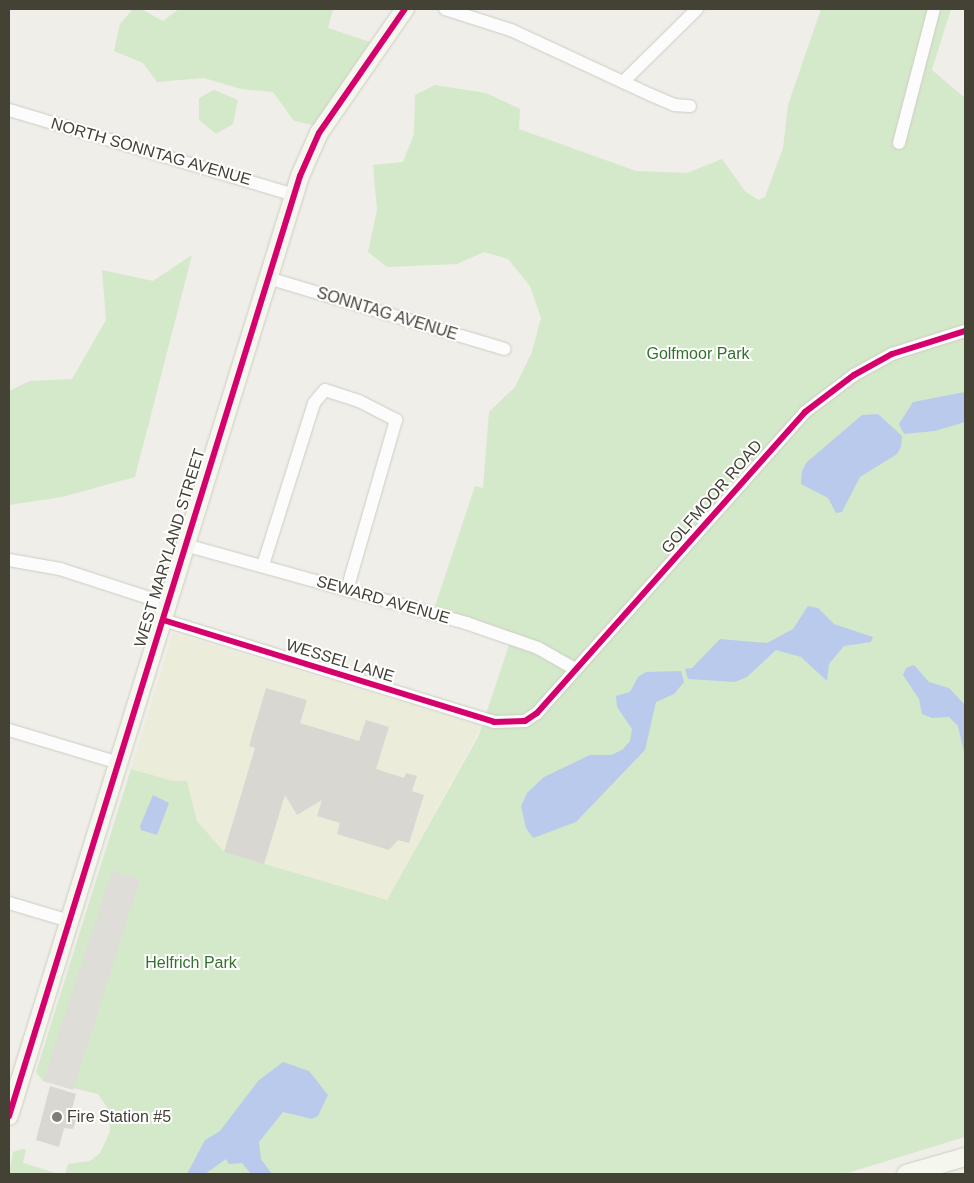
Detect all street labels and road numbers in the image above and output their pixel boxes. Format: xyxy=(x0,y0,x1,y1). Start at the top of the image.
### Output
street label: NORTH SONNTAG AVENUE xyxy=(48,114,254,190)
street label: SONNTAG AVENUE xyxy=(314,283,460,345)
street label: GOLFMOOR ROAD xyxy=(658,436,766,558)
street label: WEST MARYLAND STREET xyxy=(131,446,209,650)
street label: SEWARD AVENUE xyxy=(314,572,452,628)
street label: WESSEL LANE xyxy=(283,635,397,687)

